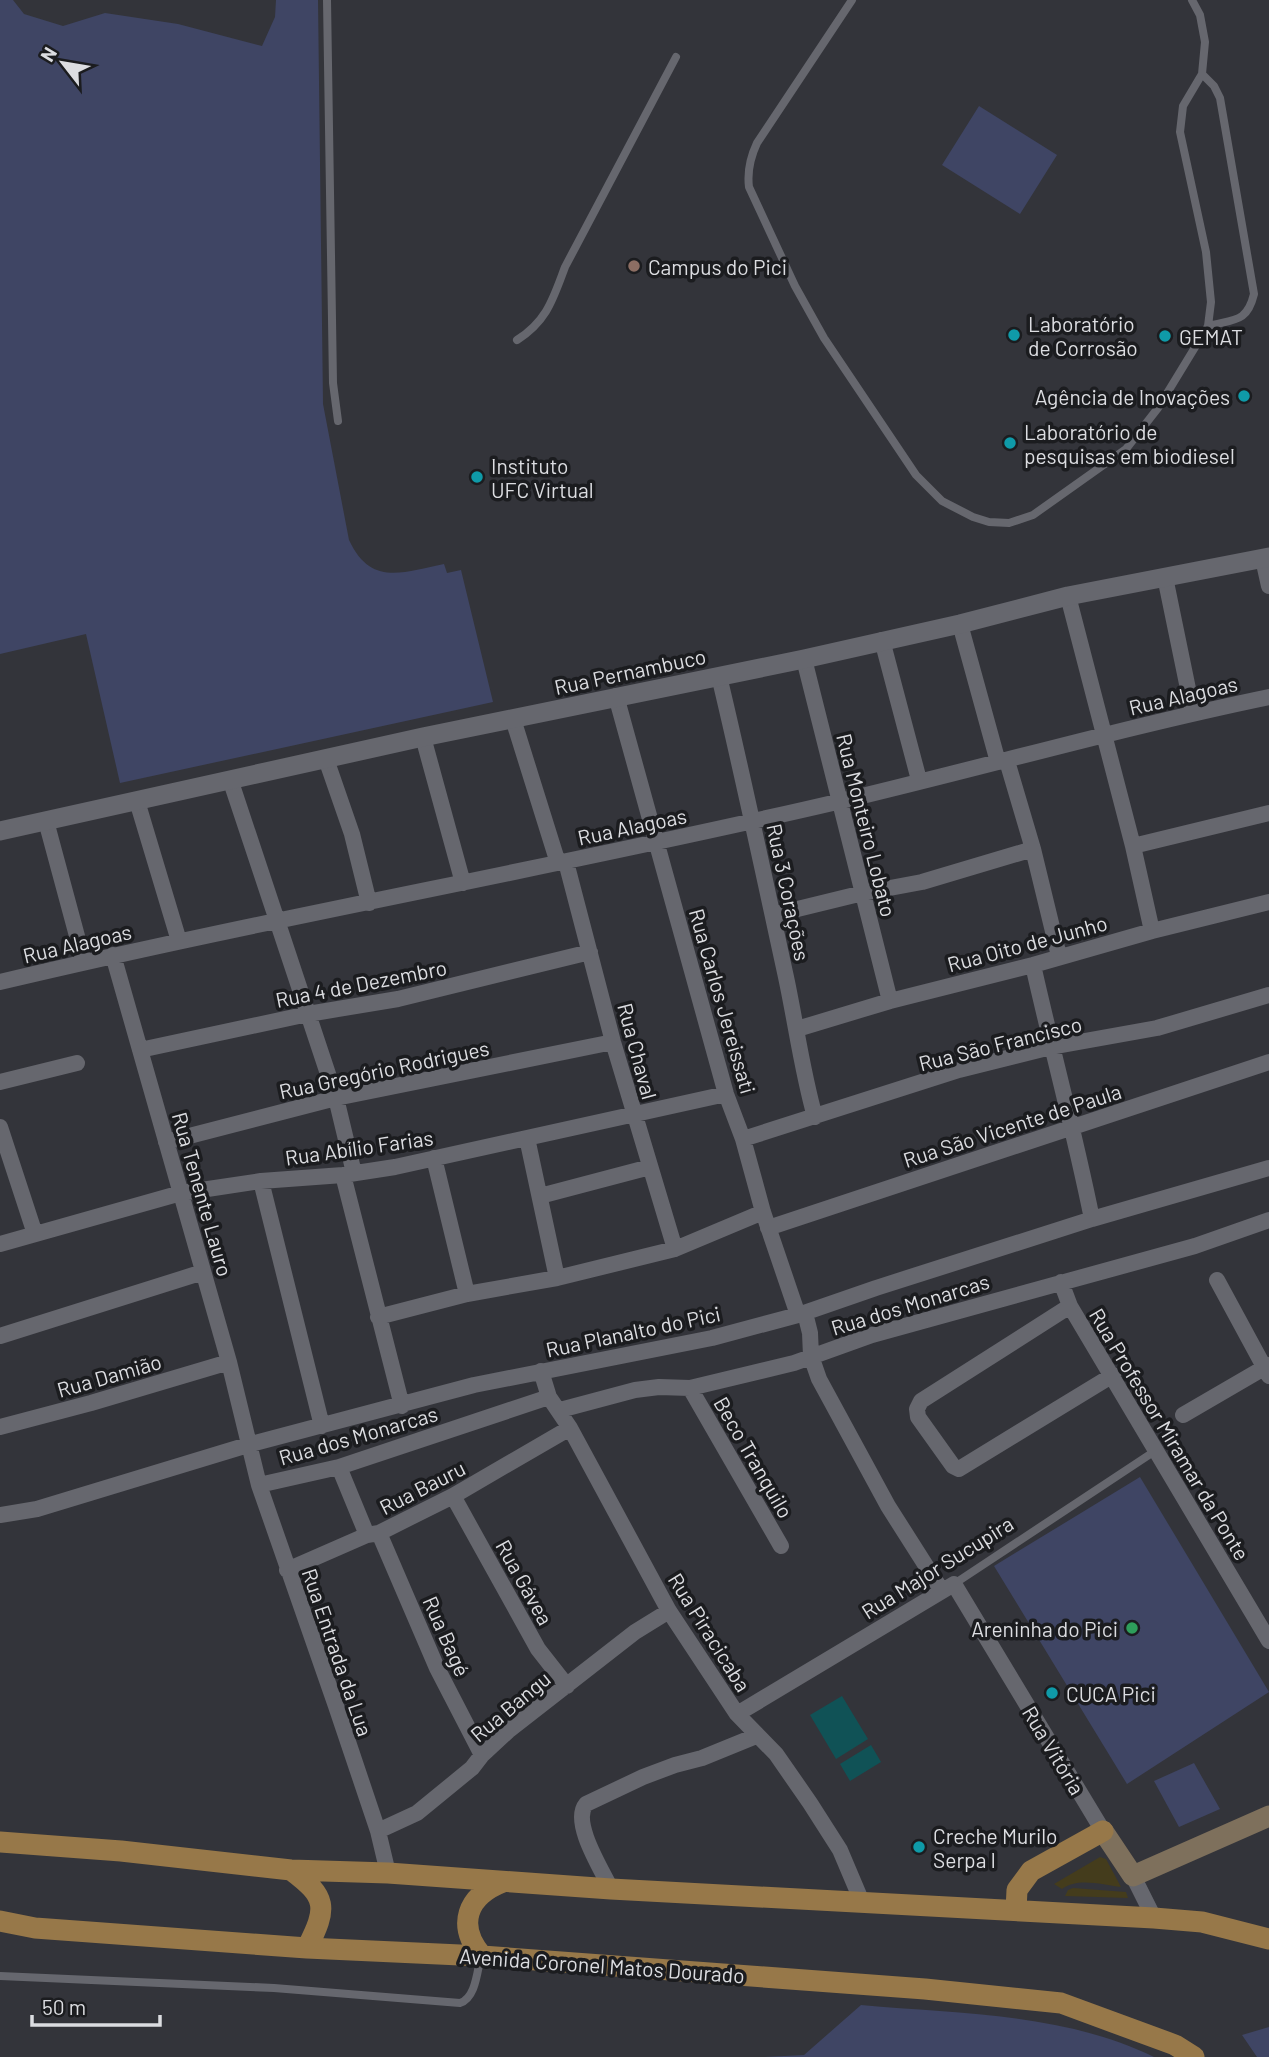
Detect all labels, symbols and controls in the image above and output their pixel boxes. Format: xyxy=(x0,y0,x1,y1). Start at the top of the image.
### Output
north arrow xyxy=(28,28,98,98)
text: N xyxy=(35,43,61,65)
place label: Campus do Pici xyxy=(648,254,787,279)
marker: Campus do Pici xyxy=(626,258,642,274)
place label: Laboratório de Corrosão xyxy=(1028,311,1138,360)
place label: GEMAT xyxy=(1179,324,1243,349)
marker: Laboratório de Corrosão xyxy=(1006,327,1022,343)
marker: GEMAT xyxy=(1157,328,1173,344)
place label: Agência de Inovações xyxy=(1035,384,1230,409)
marker: Agência de Inovações xyxy=(1236,388,1252,404)
place label: Laboratório de pesquisas em biodiesel xyxy=(1024,419,1235,468)
marker: Laboratório de pesquisas em biodiesel xyxy=(1002,435,1018,451)
place label: Instituto UFC Virtual xyxy=(491,453,594,502)
marker: Instituto UFC Virtual xyxy=(469,469,485,485)
street label: Rua Pernambuco xyxy=(552,643,708,699)
street label: Rua Alagoas xyxy=(1126,670,1240,720)
street label: Rua Monteiro Lobato xyxy=(832,731,902,919)
street label: Rua Alagoas xyxy=(575,802,689,850)
street label: Rua 3 Corações xyxy=(762,821,816,963)
street label: Rua Carlos Jereissati xyxy=(685,905,761,1097)
street label: Rua Oito de Junho xyxy=(944,910,1110,976)
street label: Rua Alagoas xyxy=(20,918,134,968)
street label: Rua 4 de Dezembro xyxy=(273,954,449,1012)
street label: Rua Chaval xyxy=(613,1000,663,1102)
street label: Rua São Francisco xyxy=(916,1011,1084,1075)
street label: Rua Gregório Rodrigues xyxy=(277,1035,491,1103)
street label: Rua São Vicente de Paula xyxy=(900,1078,1124,1172)
street label: Rua Tenente Lauro xyxy=(168,1109,238,1279)
street label: Rua Abílio Farias xyxy=(283,1124,435,1170)
street label: Rua dos Monarcas xyxy=(828,1268,992,1340)
street label: Rua Planalto do Pici xyxy=(543,1300,723,1362)
street label: Rua Professor Miramar da Ponte xyxy=(1085,1304,1255,1564)
street label: Rua Damião xyxy=(54,1348,164,1402)
street label: Beco Tranquilo xyxy=(709,1392,799,1522)
street label: Rua dos Monarcas xyxy=(276,1400,440,1470)
street label: Rua Bauru xyxy=(375,1455,469,1519)
street label: Rua Major Sucupira xyxy=(857,1510,1017,1624)
street label: Rua Gávea xyxy=(491,1535,559,1629)
street label: Rua Entrada da Lua xyxy=(298,1565,378,1739)
street label: Rua Piracicaba xyxy=(664,1568,756,1696)
street label: Rua Bagé xyxy=(418,1592,476,1680)
place label: Areninha do Pici xyxy=(971,1616,1118,1641)
marker: Areninha do Pici xyxy=(1124,1620,1140,1636)
street label: Rua Bangu xyxy=(465,1665,555,1747)
place label: CUCA Pici xyxy=(1066,1681,1156,1706)
marker: CUCA Pici xyxy=(1044,1685,1060,1701)
street label: Rua Vitória xyxy=(1018,1701,1090,1799)
place label: Creche Murilo Serpa I xyxy=(933,1823,1058,1872)
marker: Creche Murilo Serpa I xyxy=(911,1839,927,1855)
street label: Avenida Coronel Matos Dourado xyxy=(458,1943,746,1987)
scale bar xyxy=(32,1983,159,2027)
text: 50 m xyxy=(42,1994,86,2019)

